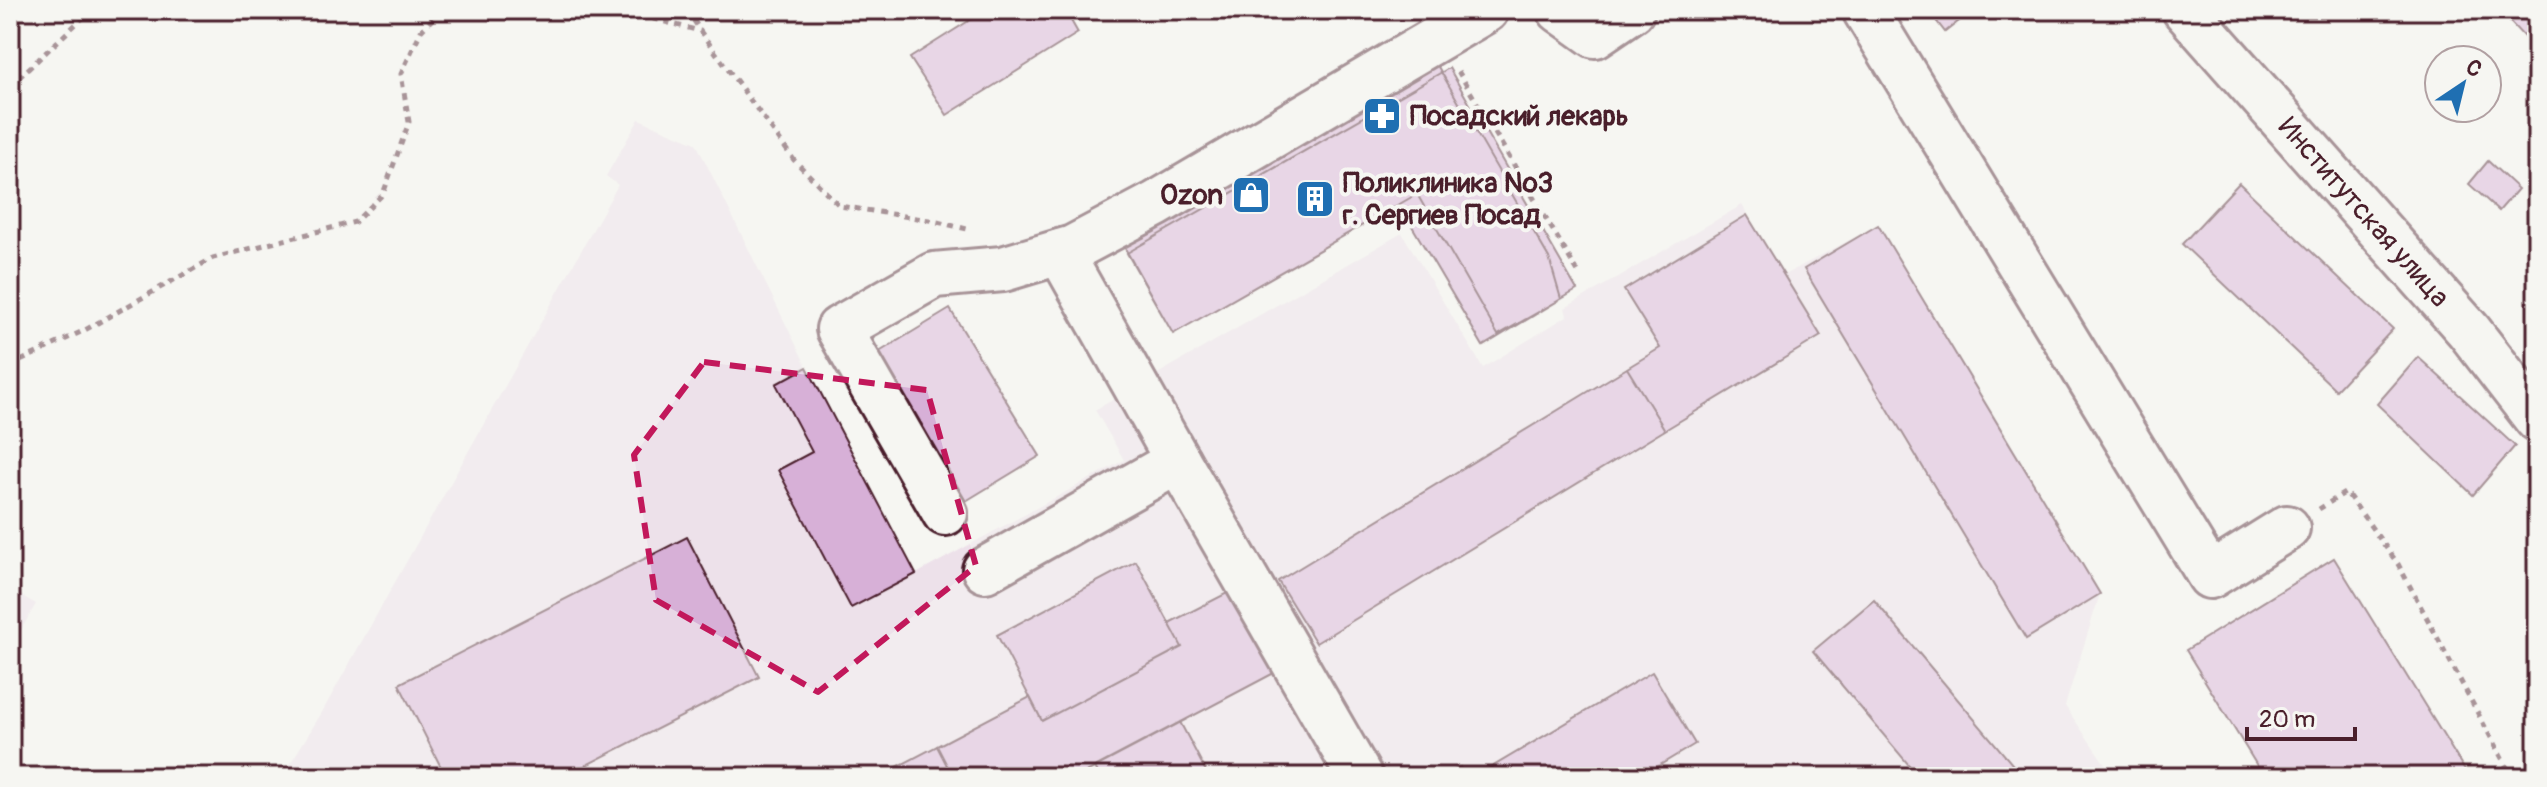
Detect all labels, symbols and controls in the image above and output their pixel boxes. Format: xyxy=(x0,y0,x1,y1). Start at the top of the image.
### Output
north arrow xyxy=(2423,44,2503,124)
text: С xyxy=(2460,53,2488,84)
pharmacy icon: Посадский лекарь xyxy=(1361,95,1403,137)
place label: Посадский лекарь xyxy=(1410,99,1629,134)
street label: Институтская улица xyxy=(2271,110,2457,314)
place label: Поликлиника №3 г. Сергиев Посад xyxy=(1342,166,1553,233)
shop icon: Ozon xyxy=(1230,174,1272,216)
place label: Ozon xyxy=(1160,178,1223,213)
building icon: Поликлиника №3 г. Сергиев Посад xyxy=(1294,178,1336,220)
scale bar xyxy=(2247,691,2355,741)
text: 20 m xyxy=(2259,705,2315,734)

